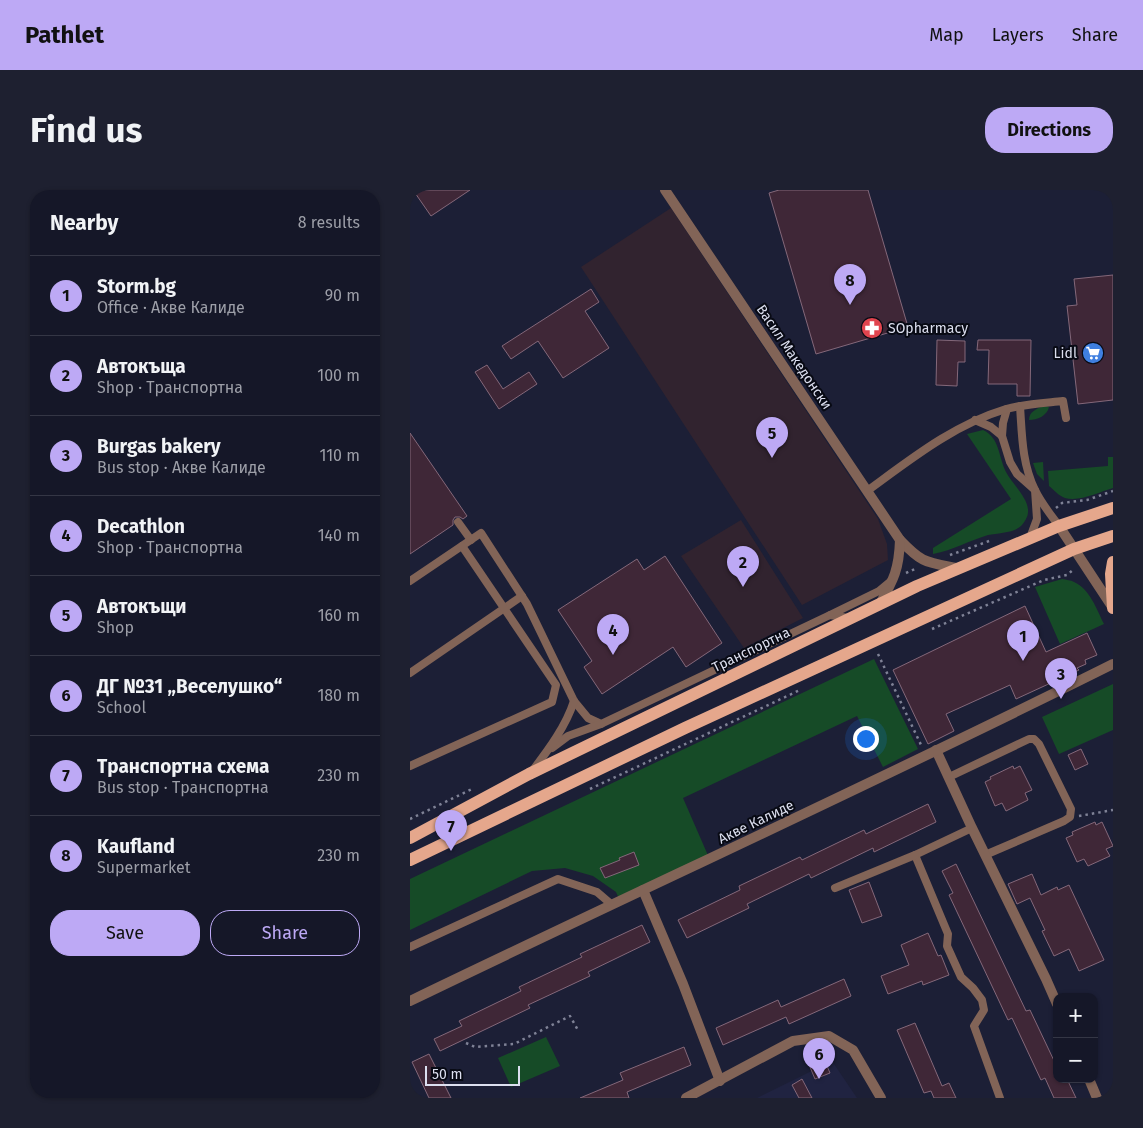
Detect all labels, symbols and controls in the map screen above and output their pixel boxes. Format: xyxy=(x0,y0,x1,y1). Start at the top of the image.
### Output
text: Pathlet xyxy=(25,21,104,49)
text: Map xyxy=(929,24,964,46)
text: Layers xyxy=(992,24,1044,46)
text: Share xyxy=(1072,24,1118,46)
button: Directions xyxy=(985,107,1113,153)
text: Find us xyxy=(30,109,142,151)
text: Nearby xyxy=(50,210,118,236)
text: 8 results xyxy=(298,213,360,232)
pin: 8 xyxy=(834,264,866,305)
text: Storm.bg xyxy=(97,275,176,298)
text: 1 xyxy=(62,286,70,305)
text: 90 m xyxy=(325,286,360,305)
text: Office · Акве Калиде xyxy=(97,298,245,317)
street label: Васил Македонски xyxy=(753,301,835,413)
pharmacy icon: SOpharmacy xyxy=(860,316,884,340)
place label: SOpharmacy xyxy=(888,320,968,337)
supermarket icon: Lidl xyxy=(1081,341,1105,365)
place label: Lidl xyxy=(1054,345,1077,362)
text: Автокъща xyxy=(97,355,186,378)
text: 2 xyxy=(62,366,70,385)
text: 100 m xyxy=(317,366,360,385)
text: Shop · Транспортна xyxy=(97,378,243,397)
pin: 5 xyxy=(756,417,788,458)
text: Burgas bakery xyxy=(97,435,221,458)
text: 3 xyxy=(62,446,70,465)
text: 110 m xyxy=(319,446,360,465)
text: Bus stop · Акве Калиде xyxy=(97,458,266,477)
text: Decathlon xyxy=(97,515,185,538)
text: 4 xyxy=(61,526,71,545)
text: 140 m xyxy=(318,526,360,545)
text: Shop · Транспортна xyxy=(97,538,243,557)
pin: 2 xyxy=(727,546,759,587)
text: Автокъщи xyxy=(97,595,187,618)
text: 5 xyxy=(62,606,70,625)
text: 160 m xyxy=(318,606,360,625)
pin: 4 xyxy=(597,614,629,655)
text: Shop xyxy=(97,618,134,637)
pin: 1 xyxy=(1007,620,1039,661)
street label: Транспортна xyxy=(709,624,793,676)
pin: 3 xyxy=(1045,658,1077,699)
text: ДГ №31 „Веселушко“ xyxy=(97,675,282,698)
text: 6 xyxy=(61,686,71,705)
text: 180 m xyxy=(317,686,360,705)
text: School xyxy=(97,698,146,717)
your location xyxy=(853,726,879,752)
text: Транспортна схема xyxy=(97,755,269,778)
text: 7 xyxy=(62,766,70,785)
text: 230 m xyxy=(317,766,360,785)
text: Bus stop · Транспортна xyxy=(97,778,269,797)
street label: Акве Калиде xyxy=(715,796,797,848)
pin: 7 xyxy=(435,810,467,851)
text: Kaufland xyxy=(97,835,175,858)
text: 8 xyxy=(61,846,71,865)
text: 230 m xyxy=(317,846,360,865)
text: Supermarket xyxy=(97,858,191,877)
button: Save xyxy=(50,910,200,956)
button: Share xyxy=(210,910,360,956)
map controls xyxy=(1053,993,1098,1083)
button: + xyxy=(1053,993,1098,1038)
pin: 6 xyxy=(803,1038,835,1079)
button: − xyxy=(1053,1038,1098,1083)
scale bar xyxy=(425,1063,520,1086)
text: 50 m xyxy=(432,1066,463,1083)

